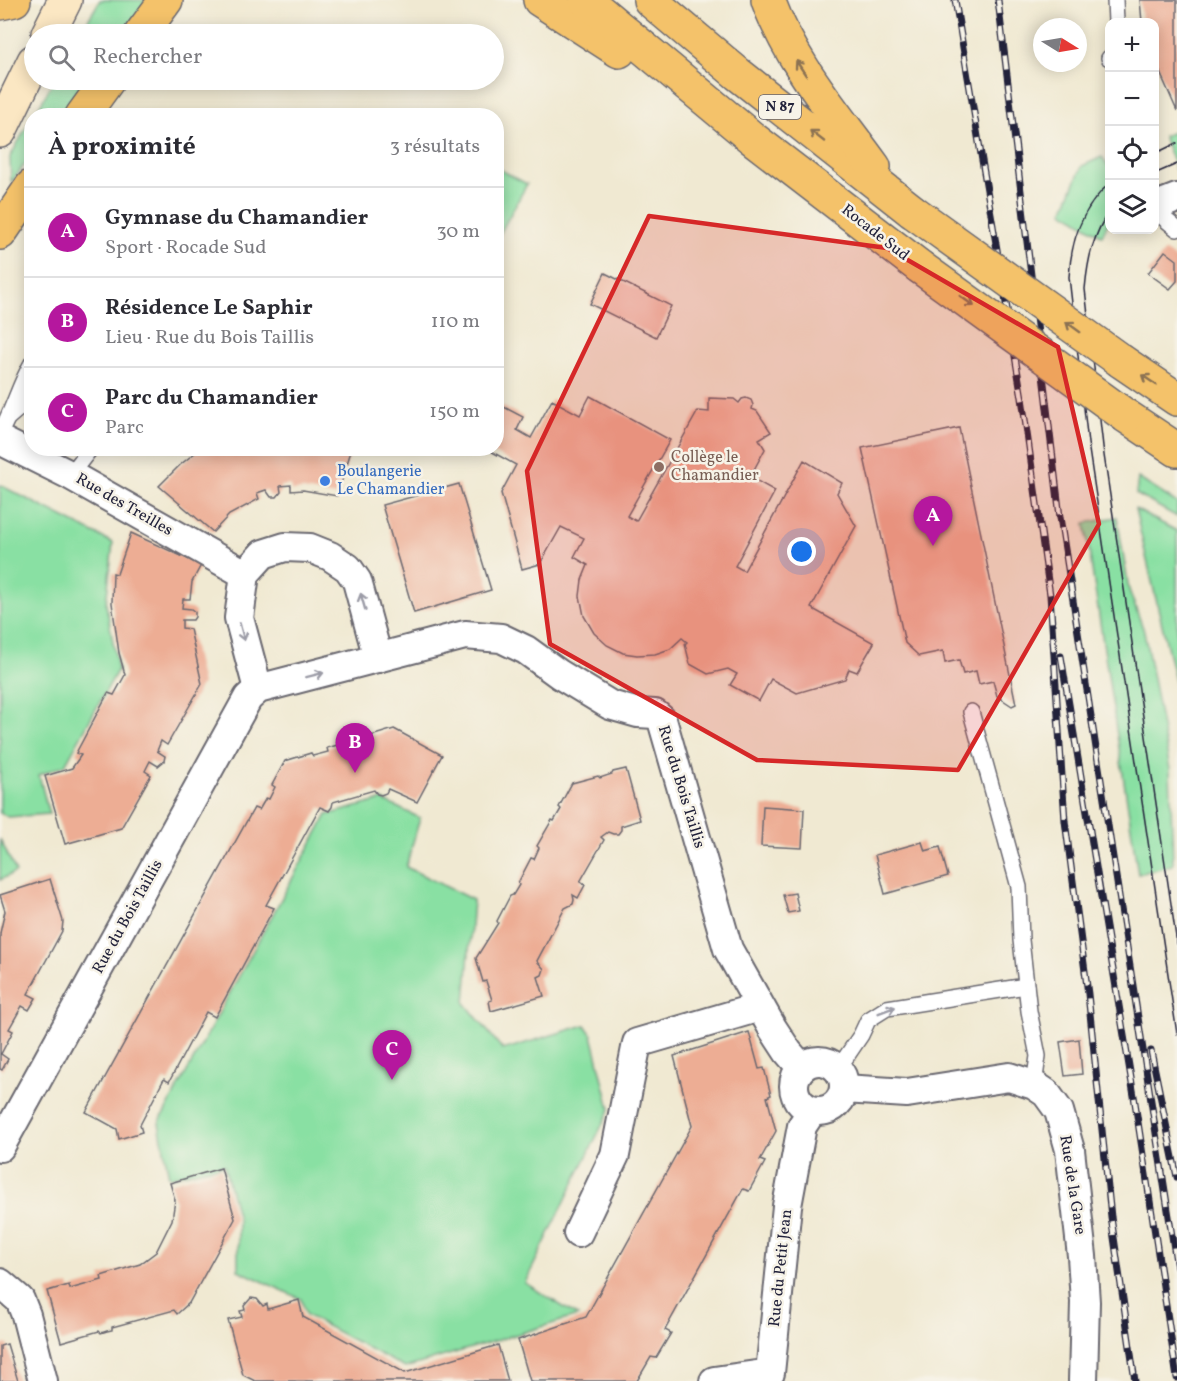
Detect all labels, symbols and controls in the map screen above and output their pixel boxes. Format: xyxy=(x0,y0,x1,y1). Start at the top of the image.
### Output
north arrow xyxy=(1033,18,1087,72)
map controls xyxy=(1105,18,1159,234)
button: + xyxy=(1105,18,1159,72)
search box xyxy=(24,24,504,90)
icon: search xyxy=(45,41,78,74)
text: Rechercher xyxy=(93,42,202,73)
one-way arrow xyxy=(795,60,807,77)
button: − xyxy=(1105,72,1159,126)
road number: N 87 xyxy=(759,95,801,119)
button: locate xyxy=(1105,126,1159,180)
text: À proximité xyxy=(48,129,196,165)
one-way arrow xyxy=(809,129,825,142)
text: 3 résultats xyxy=(390,133,480,161)
button: layers xyxy=(1105,180,1159,234)
street label: Rocade Sud xyxy=(836,199,914,267)
text: Gymnase du Chamandier xyxy=(105,203,368,234)
text: A xyxy=(60,218,75,246)
text: 30 m xyxy=(436,218,480,246)
text: Sport · Rocade Sud xyxy=(105,234,267,262)
text: Résidence Le Saphir xyxy=(105,293,313,324)
one-way arrow xyxy=(959,295,975,307)
text: B xyxy=(61,308,74,336)
text: 110 m xyxy=(431,308,480,336)
one-way arrow xyxy=(1066,321,1082,333)
text: Lieu · Rue du Bois Taillis xyxy=(105,324,314,352)
one-way arrow xyxy=(1141,374,1158,386)
text: Parc du Chamandier xyxy=(105,383,318,414)
text: C xyxy=(61,398,74,426)
text: 150 m xyxy=(429,398,480,426)
text: Parc xyxy=(105,414,144,442)
place label: Collège le Chamandier xyxy=(671,447,759,487)
marker: Collège le Chamandier xyxy=(652,460,666,474)
place label: Boulangerie Le Chamandier xyxy=(337,461,445,501)
street label: Rue des Treilles xyxy=(71,468,177,542)
marker: Boulangerie Le Chamandier xyxy=(318,474,332,488)
pin: A xyxy=(914,496,952,546)
your location xyxy=(787,537,816,566)
one-way arrow xyxy=(357,593,368,612)
one-way arrow xyxy=(237,622,249,641)
one-way arrow xyxy=(305,668,324,680)
street label: Rue du Bois Taillis xyxy=(652,723,710,851)
pin: B xyxy=(336,724,374,773)
street label: Rue du Bois Taillis xyxy=(88,856,169,978)
one-way arrow xyxy=(878,1004,896,1015)
pin: C xyxy=(372,1030,412,1080)
street label: Rue de la Gare xyxy=(1053,1134,1091,1236)
street label: Rue du Petit Jean xyxy=(764,1208,798,1328)

